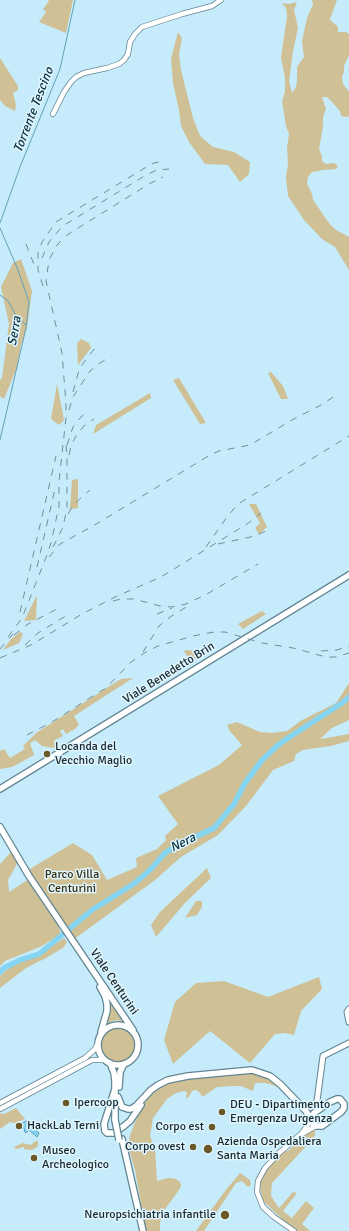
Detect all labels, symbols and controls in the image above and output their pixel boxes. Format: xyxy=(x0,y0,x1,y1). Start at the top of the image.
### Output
water label: Torrente Tescino xyxy=(11,65,57,155)
water label: Serra xyxy=(5,315,25,347)
street label: Viale Benedetto Brin xyxy=(121,639,217,707)
place label: Locanda del Vecchio Maglio xyxy=(55,740,132,768)
marker: Locanda del Vecchio Maglio xyxy=(42,749,52,759)
water label: Nera xyxy=(168,830,198,856)
park label: Parco Villa Centurini xyxy=(45,868,99,896)
street label: Viale Centurini xyxy=(87,946,141,1018)
place label: Ipercoop xyxy=(74,1096,119,1110)
marker: Ipercoop xyxy=(61,1098,71,1108)
place label: DEU - Dipartimento Emergenza Urgenza xyxy=(230,1098,332,1126)
marker: DEU - Dipartimento Emergenza Urgenza xyxy=(217,1107,227,1117)
place label: HackLab Terni xyxy=(27,1119,99,1133)
place label: Corpo est xyxy=(155,1120,204,1134)
marker: HackLab Terni xyxy=(14,1121,24,1131)
marker: Corpo est xyxy=(207,1122,217,1132)
place label: Azienda Ospedaliera Santa Maria xyxy=(217,1135,322,1163)
place label: Corpo ovest xyxy=(125,1140,185,1154)
marker: Corpo ovest xyxy=(188,1142,198,1152)
marker: Azienda Ospedaliera Santa Maria xyxy=(202,1143,214,1155)
place label: Museo Archeologico xyxy=(42,1144,109,1172)
marker: Museo Archeologico xyxy=(29,1153,39,1163)
place label: Neuropsichiatria infantile xyxy=(84,1208,216,1222)
marker: Neuropsichiatria infantile xyxy=(219,1209,231,1221)

